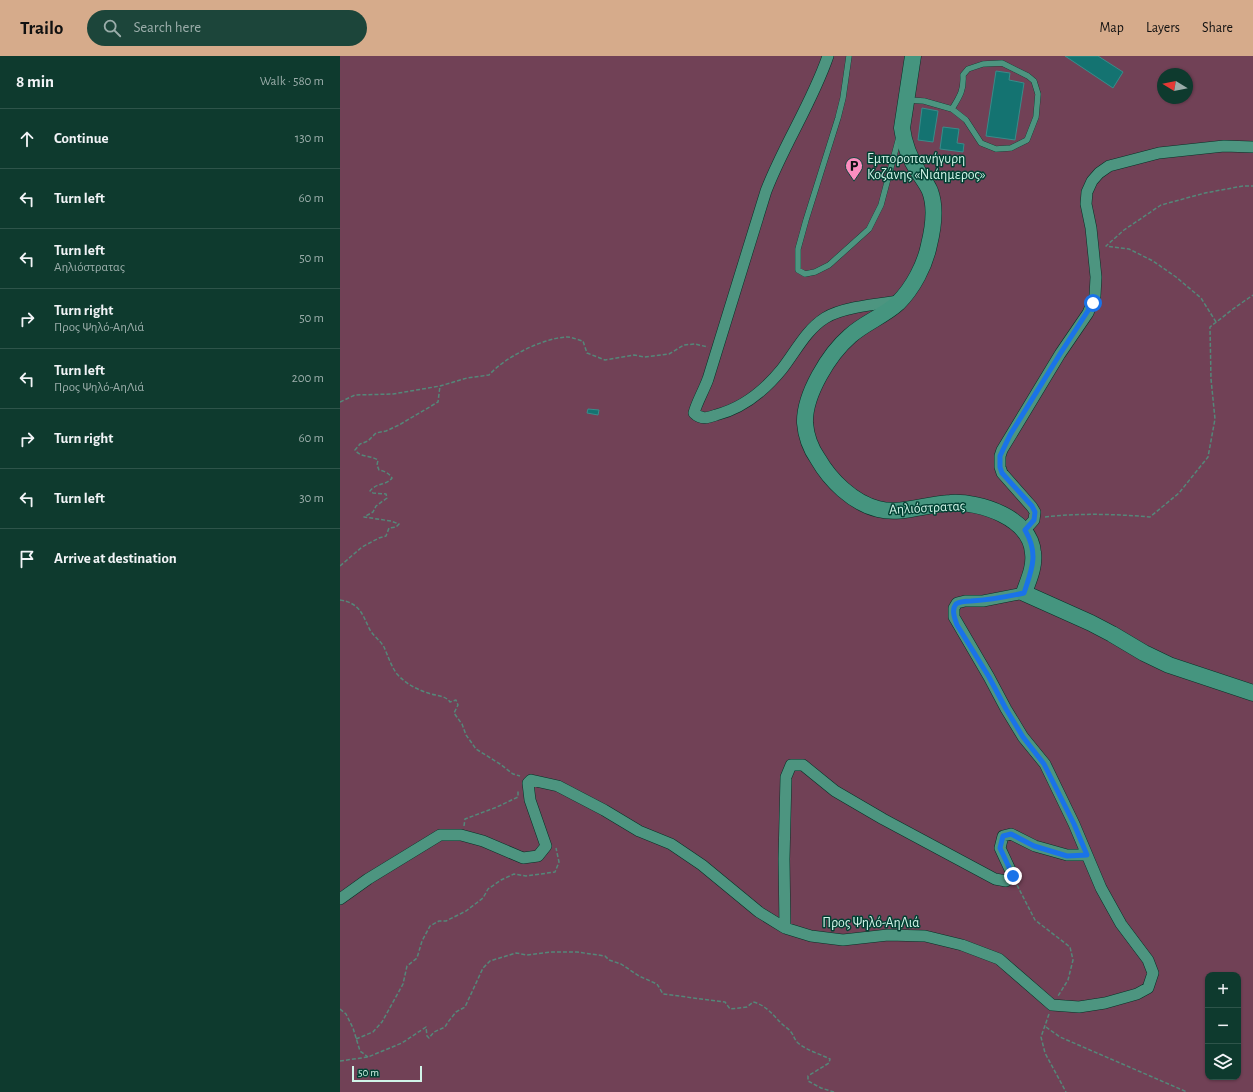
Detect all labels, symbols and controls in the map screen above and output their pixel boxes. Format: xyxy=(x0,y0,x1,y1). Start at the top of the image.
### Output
search box xyxy=(87,10,367,46)
icon: search xyxy=(101,17,123,39)
text: Trailo xyxy=(20,19,63,38)
text: Search here xyxy=(133,20,201,35)
text: Map xyxy=(1099,21,1124,35)
text: Layers xyxy=(1146,21,1180,35)
text: Share xyxy=(1202,21,1233,35)
north arrow xyxy=(1157,68,1193,104)
text: 8 min xyxy=(16,73,54,90)
text: Walk · 580 m xyxy=(260,75,324,88)
icon: ahead xyxy=(16,128,38,150)
text: Continue xyxy=(54,131,109,146)
text: 130 m xyxy=(295,132,324,145)
place label: Εμποροπανήγυρη Κοζάνης «Νιάημερος» xyxy=(867,152,986,182)
parking icon: Εμποροπανήγυρη Κοζάνης «Νιάημερος» xyxy=(844,156,864,181)
icon: left xyxy=(16,188,38,210)
text: Turn left xyxy=(54,191,105,206)
text: 60 m xyxy=(298,192,324,205)
text: Turn left xyxy=(54,243,105,258)
icon: left xyxy=(16,248,38,270)
text: 50 m xyxy=(299,252,324,265)
text: Αηλιόστρατας xyxy=(54,261,125,274)
route start xyxy=(1084,294,1102,312)
text: Turn right xyxy=(54,303,113,318)
icon: right xyxy=(16,308,38,330)
text: 50 m xyxy=(299,312,324,325)
text: Προς Ψηλό-ΑηΛιά xyxy=(54,321,144,334)
text: Turn left xyxy=(54,363,105,378)
icon: left xyxy=(16,368,38,390)
text: 200 m xyxy=(292,372,324,385)
text: Προς Ψηλό-ΑηΛιά xyxy=(54,381,144,394)
icon: right xyxy=(16,428,38,450)
text: Turn right xyxy=(54,431,113,446)
text: 60 m xyxy=(298,432,324,445)
icon: left xyxy=(16,488,38,510)
text: Turn left xyxy=(54,491,105,506)
text: 30 m xyxy=(299,492,324,505)
street label: Αηλιόστρατας xyxy=(889,499,966,517)
icon: arrive xyxy=(16,548,38,570)
text: Arrive at destination xyxy=(54,551,177,566)
route end xyxy=(1004,867,1022,885)
street label: Προς Ψηλό-ΑηΛιά xyxy=(822,916,920,930)
map controls xyxy=(1205,972,1241,1080)
button: + xyxy=(1205,972,1241,1008)
button: − xyxy=(1205,1008,1241,1044)
button: layers xyxy=(1205,1044,1241,1080)
scale bar xyxy=(352,1064,422,1083)
text: 50 m xyxy=(358,1067,379,1078)

